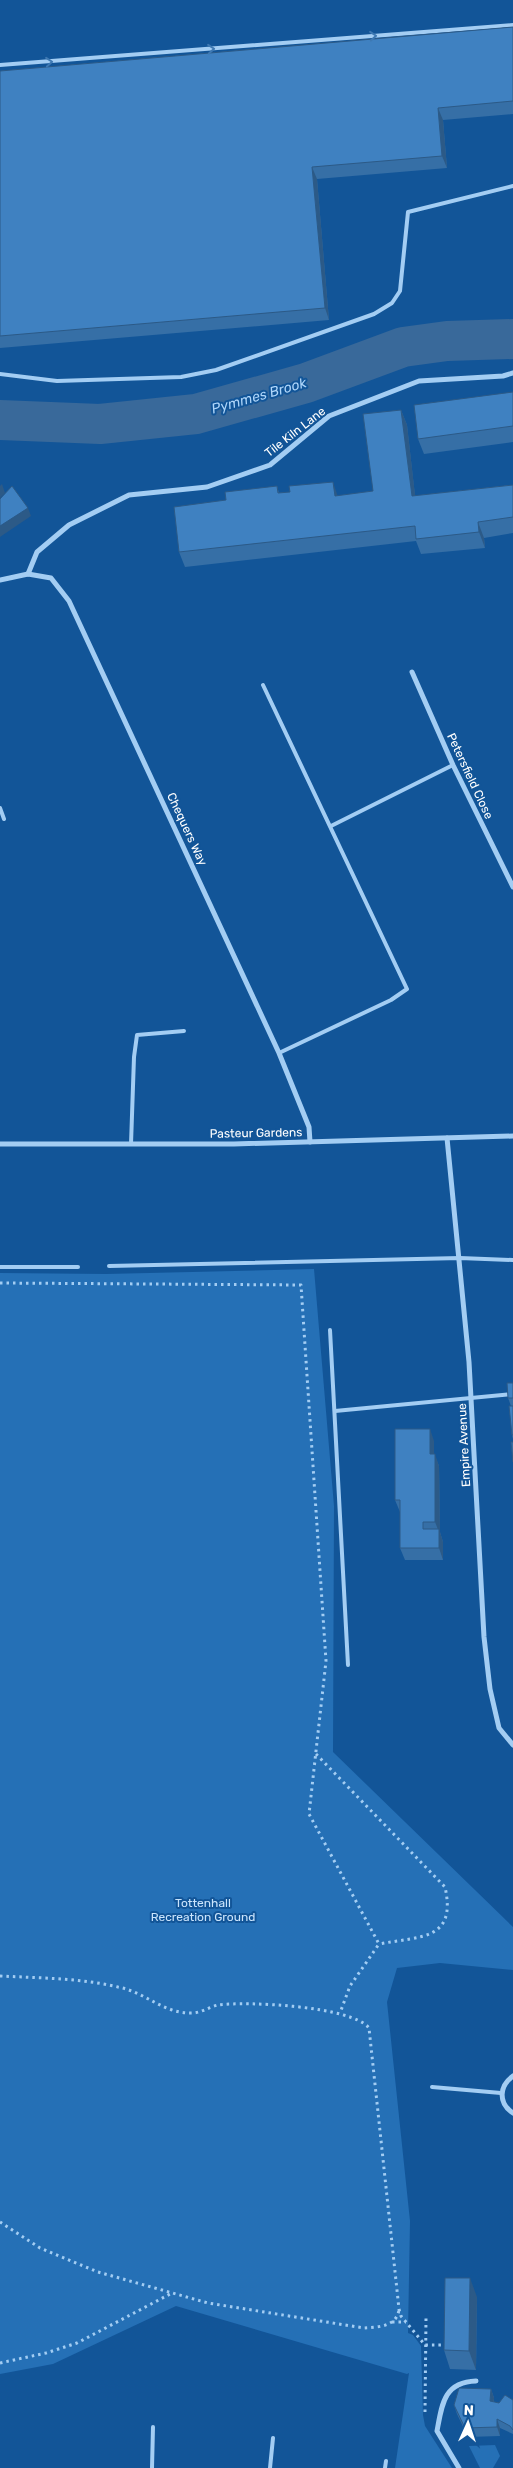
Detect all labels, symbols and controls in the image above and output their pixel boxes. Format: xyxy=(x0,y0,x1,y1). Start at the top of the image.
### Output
one-way arrow xyxy=(369,31,377,42)
one-way arrow xyxy=(207,43,215,54)
one-way arrow xyxy=(45,56,53,67)
water label: Pymmes Brook xyxy=(210,374,309,418)
street label: Tile Kiln Lane xyxy=(262,404,328,460)
street label: Petersfield Close xyxy=(444,731,496,822)
street label: Chequers Way xyxy=(164,790,210,868)
street label: Pasteur Gardens xyxy=(210,1125,302,1141)
street label: Empire Avenue xyxy=(455,1403,473,1487)
park label: Tottenhall Recreation Ground xyxy=(151,1896,255,1924)
north arrow xyxy=(443,2398,493,2448)
text: N xyxy=(463,2402,474,2419)

